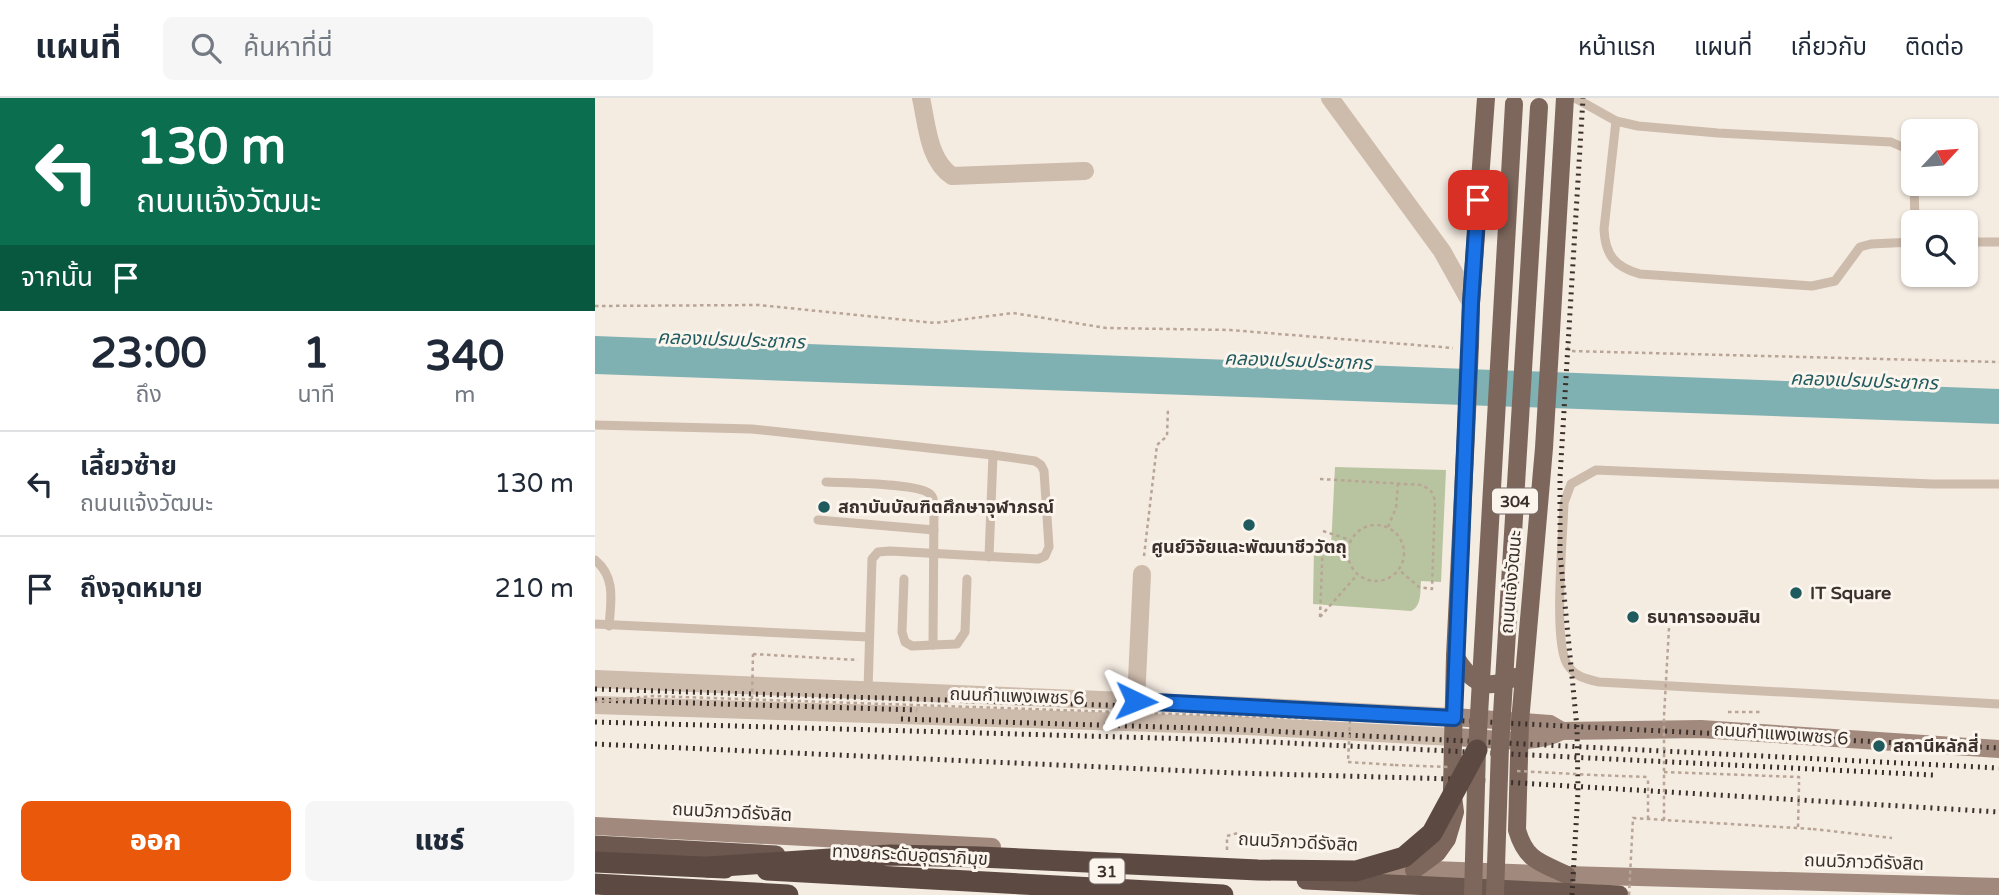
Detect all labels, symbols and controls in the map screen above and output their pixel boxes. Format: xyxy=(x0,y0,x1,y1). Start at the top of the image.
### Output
search box xyxy=(163,17,653,80)
text: แผนที่ xyxy=(35,28,121,67)
icon: search xyxy=(187,29,225,67)
text: ค้นหาที่นี่ xyxy=(243,32,333,63)
text: หน้าแรก xyxy=(1578,33,1656,62)
text: แผนที่ xyxy=(1694,33,1752,62)
text: เกี่ยวกับ xyxy=(1790,33,1867,62)
text: ติดต่อ xyxy=(1905,33,1964,62)
text: 130 m xyxy=(136,118,286,177)
north arrow xyxy=(1901,119,1977,196)
map controls xyxy=(1901,119,1978,287)
icon: left xyxy=(21,126,112,217)
pin xyxy=(1448,170,1508,230)
icon: arrive xyxy=(1459,181,1497,219)
text: ถนนแจ้งวัฒนะ xyxy=(136,183,321,221)
button: search xyxy=(1901,210,1978,287)
icon: arrive xyxy=(107,259,145,297)
text: จากนั้น xyxy=(21,262,93,293)
water label: คลองเปรมประชากร xyxy=(657,326,807,354)
text: 23:00 xyxy=(90,328,207,379)
text: 1 xyxy=(303,328,329,379)
text: 340 xyxy=(425,331,504,382)
water label: คลองเปรมประชากร xyxy=(1224,347,1374,375)
water label: คลองเปรมประชากร xyxy=(1790,367,1940,395)
text: ถึง xyxy=(136,381,162,409)
text: นาที xyxy=(297,381,335,409)
text: m xyxy=(454,381,475,409)
text: เลี้ยวซ้าย xyxy=(80,451,177,482)
icon: left xyxy=(21,465,59,503)
text: 130 m xyxy=(494,468,574,499)
road number: 304 xyxy=(1492,488,1538,514)
text: ถนนแจ้งวัฒนะ xyxy=(80,490,213,518)
place label: สถาบันบัณฑิตศึกษาจุฬาภรณ์ xyxy=(838,496,1054,518)
marker: สถาบันบัณฑิตศึกษาจุฬาภรณ์ xyxy=(816,499,832,515)
marker: ศูนย์วิจัยและพัฒนาชีววัตถุ xyxy=(1241,517,1257,533)
street label: ถนนแจ้งวัฒนะ xyxy=(1496,529,1526,635)
place label: ศูนย์วิจัยและพัฒนาชีววัตถุ xyxy=(1151,536,1347,558)
icon: arrive xyxy=(21,570,59,608)
text: ถึงจุดหมาย xyxy=(80,573,203,604)
text: 210 m xyxy=(494,573,574,604)
place label: IT Square xyxy=(1810,582,1891,604)
marker: IT Square xyxy=(1788,585,1804,601)
place label: ธนาคารออมสิน xyxy=(1647,606,1761,628)
marker: ธนาคารออมสิน xyxy=(1625,609,1641,625)
position arrow xyxy=(1099,664,1173,738)
street label: ถนนกำแพงเพชร 6 xyxy=(949,683,1085,709)
street label: ถนนกำแพงเพชร 6 xyxy=(1713,718,1849,750)
place label: สถานีหลักสี่ xyxy=(1893,733,1979,757)
marker: สถานีหลักสี่ xyxy=(1871,738,1887,754)
street label: ถนนวิภาวดีรังสิต xyxy=(671,798,793,826)
button: ออก xyxy=(21,801,291,881)
button: แชร์ xyxy=(305,801,574,881)
street label: ถนนวิภาวดีรังสิต xyxy=(1237,828,1359,856)
street label: ทางยกระดับอุตราภิมุข xyxy=(832,840,988,870)
street label: ถนนวิภาวดีรังสิต xyxy=(1804,849,1924,875)
road number: 31 xyxy=(1089,858,1125,884)

